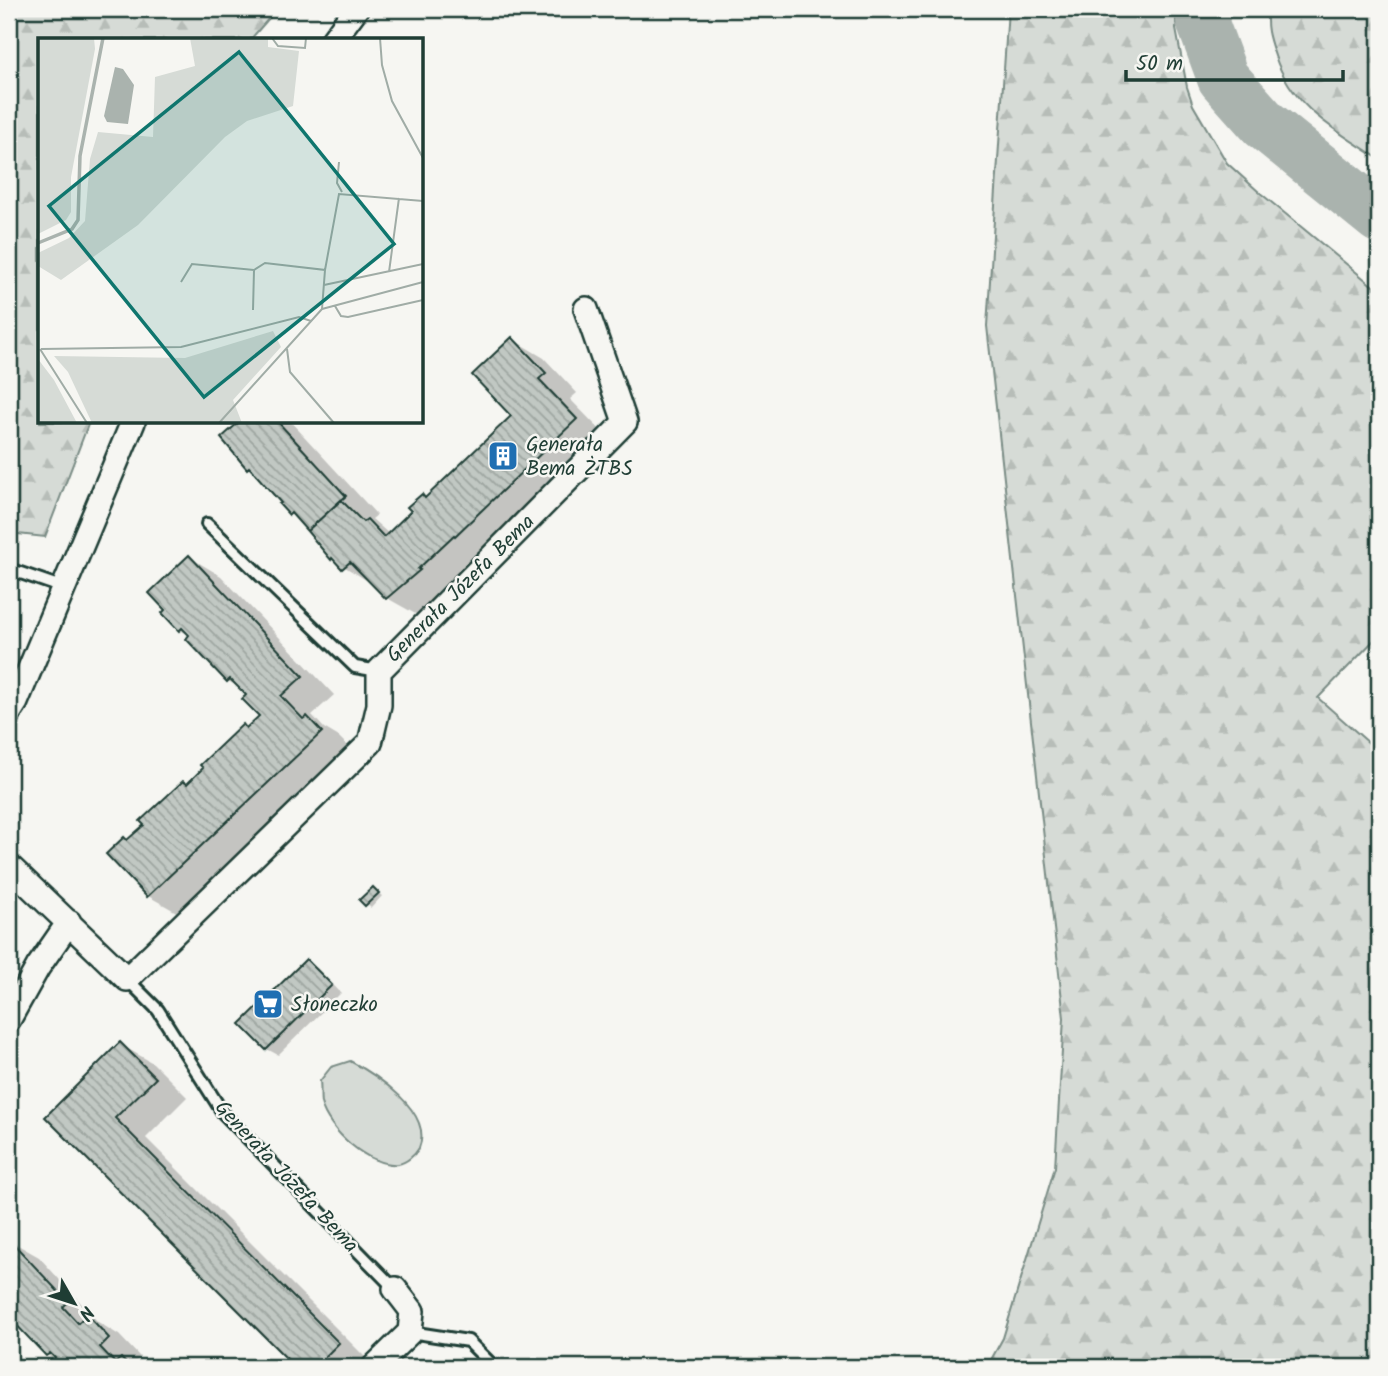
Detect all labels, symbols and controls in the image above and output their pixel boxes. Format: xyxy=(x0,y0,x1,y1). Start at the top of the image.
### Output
inset map xyxy=(38,38,424,424)
scale bar xyxy=(1126,38,1342,82)
text: 50 m xyxy=(1136,48,1183,81)
place label: Generała Bema ŻTBS xyxy=(526,429,633,486)
building icon: Generała Bema ŻTBS xyxy=(486,439,520,473)
street label: Generała Józefa Bema xyxy=(379,507,543,671)
supermarket icon: Słoneczko xyxy=(251,987,285,1021)
place label: Słoneczko xyxy=(291,989,378,1022)
street label: Generała Józefa Bema xyxy=(206,1093,366,1261)
north arrow xyxy=(38,1268,108,1338)
text: N xyxy=(70,1298,101,1327)

